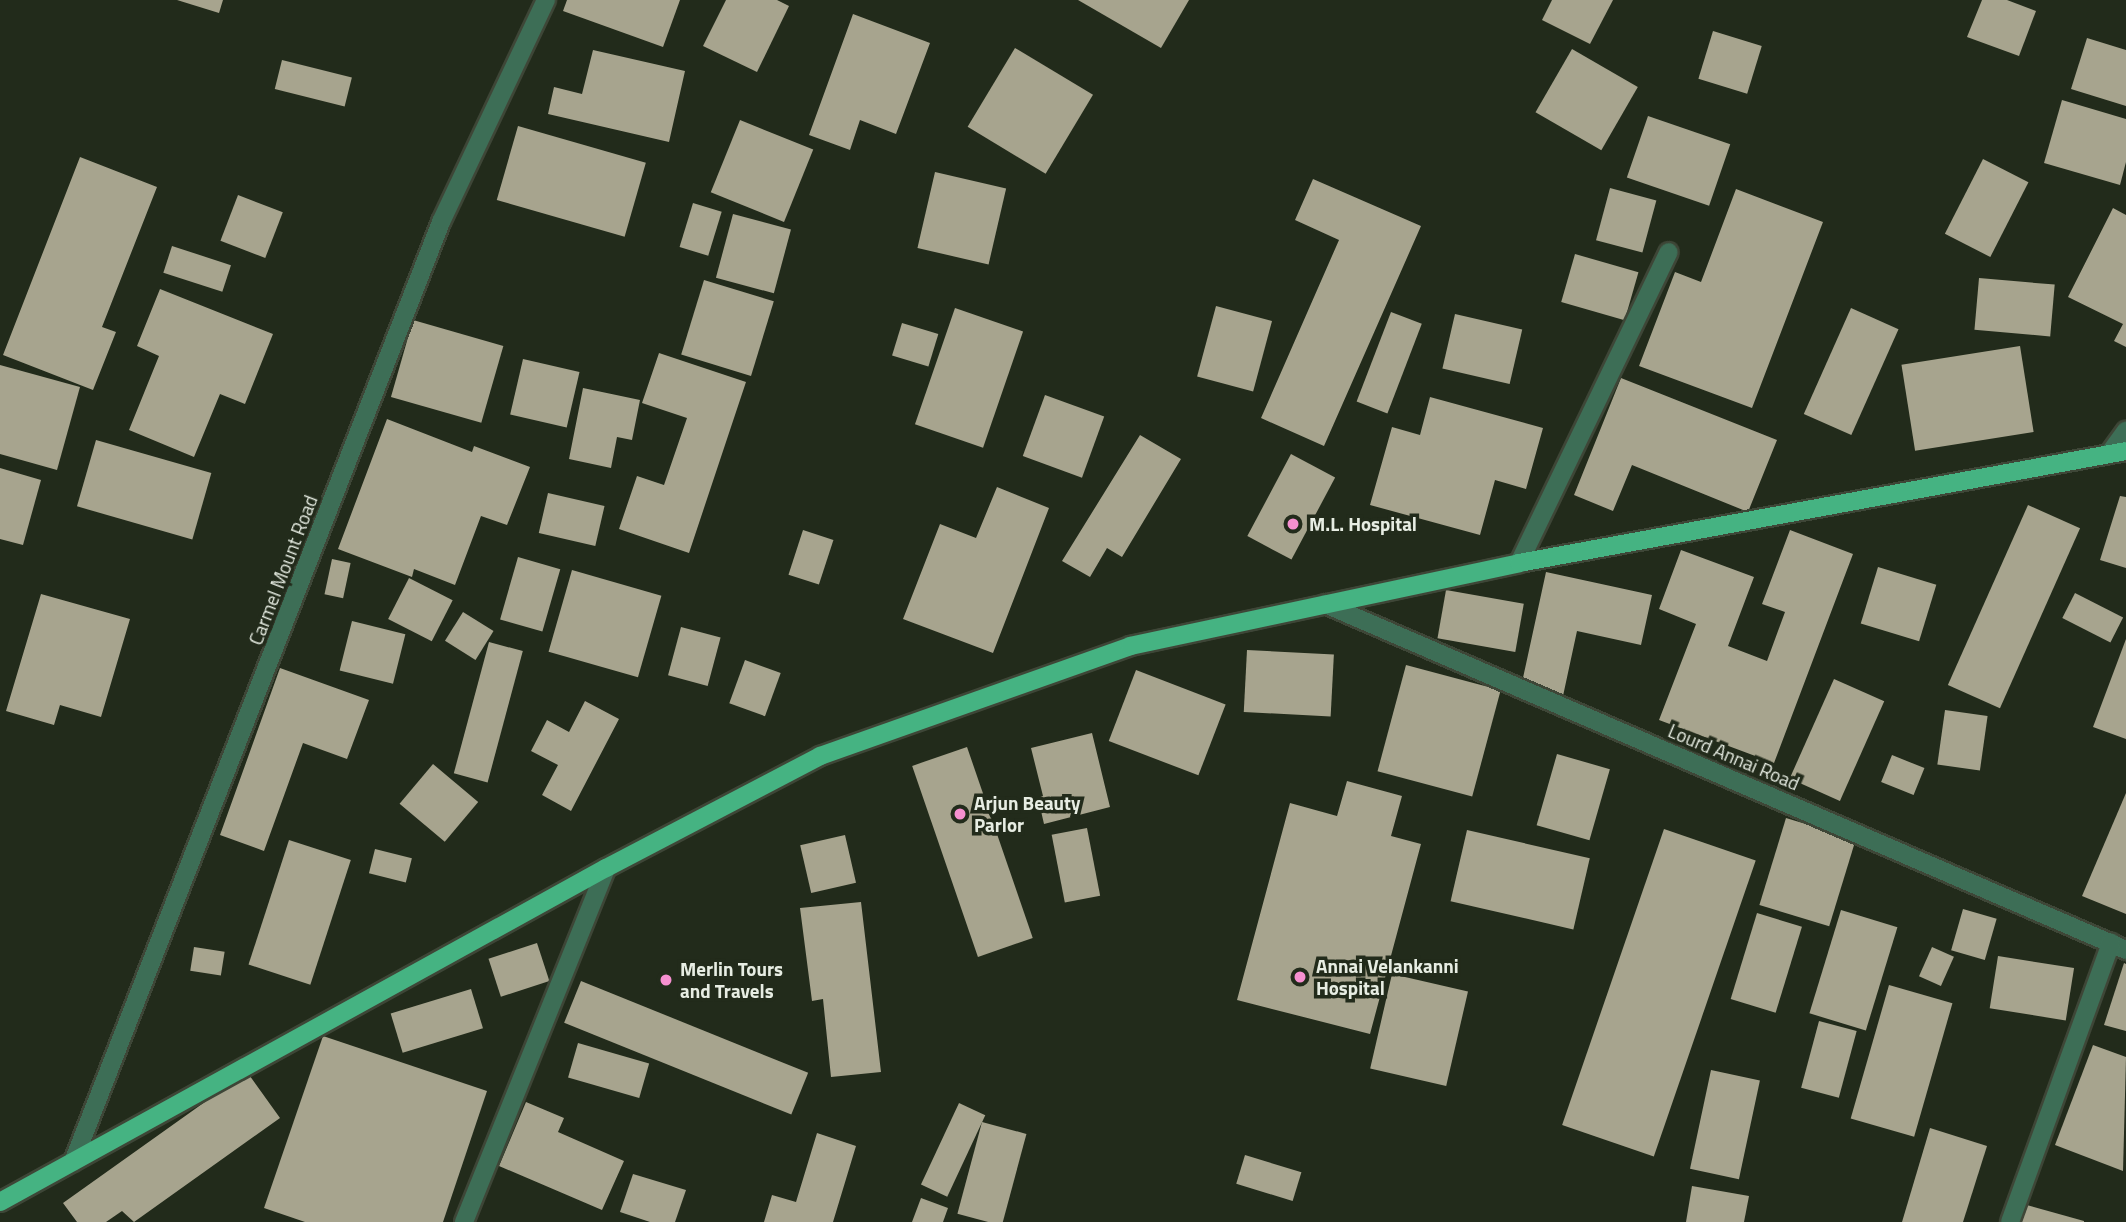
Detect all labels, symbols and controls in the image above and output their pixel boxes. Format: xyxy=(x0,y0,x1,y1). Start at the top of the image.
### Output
street label: Carmel Mount Road xyxy=(244,492,322,648)
place label: M.L. Hospital xyxy=(1309,513,1417,535)
marker: M.L. Hospital xyxy=(1283,514,1303,534)
street label: Lourd Annai Road xyxy=(1665,719,1803,795)
place label: Arjun Beauty Parlor xyxy=(974,792,1081,836)
marker: Arjun Beauty Parlor xyxy=(952,806,968,822)
place label: Annai Velankanni Hospital xyxy=(1316,955,1459,999)
place label: Merlin Tours and Travels xyxy=(680,958,783,1002)
marker: Annai Velankanni Hospital xyxy=(1290,967,1310,987)
marker: Merlin Tours and Travels xyxy=(658,972,674,988)

